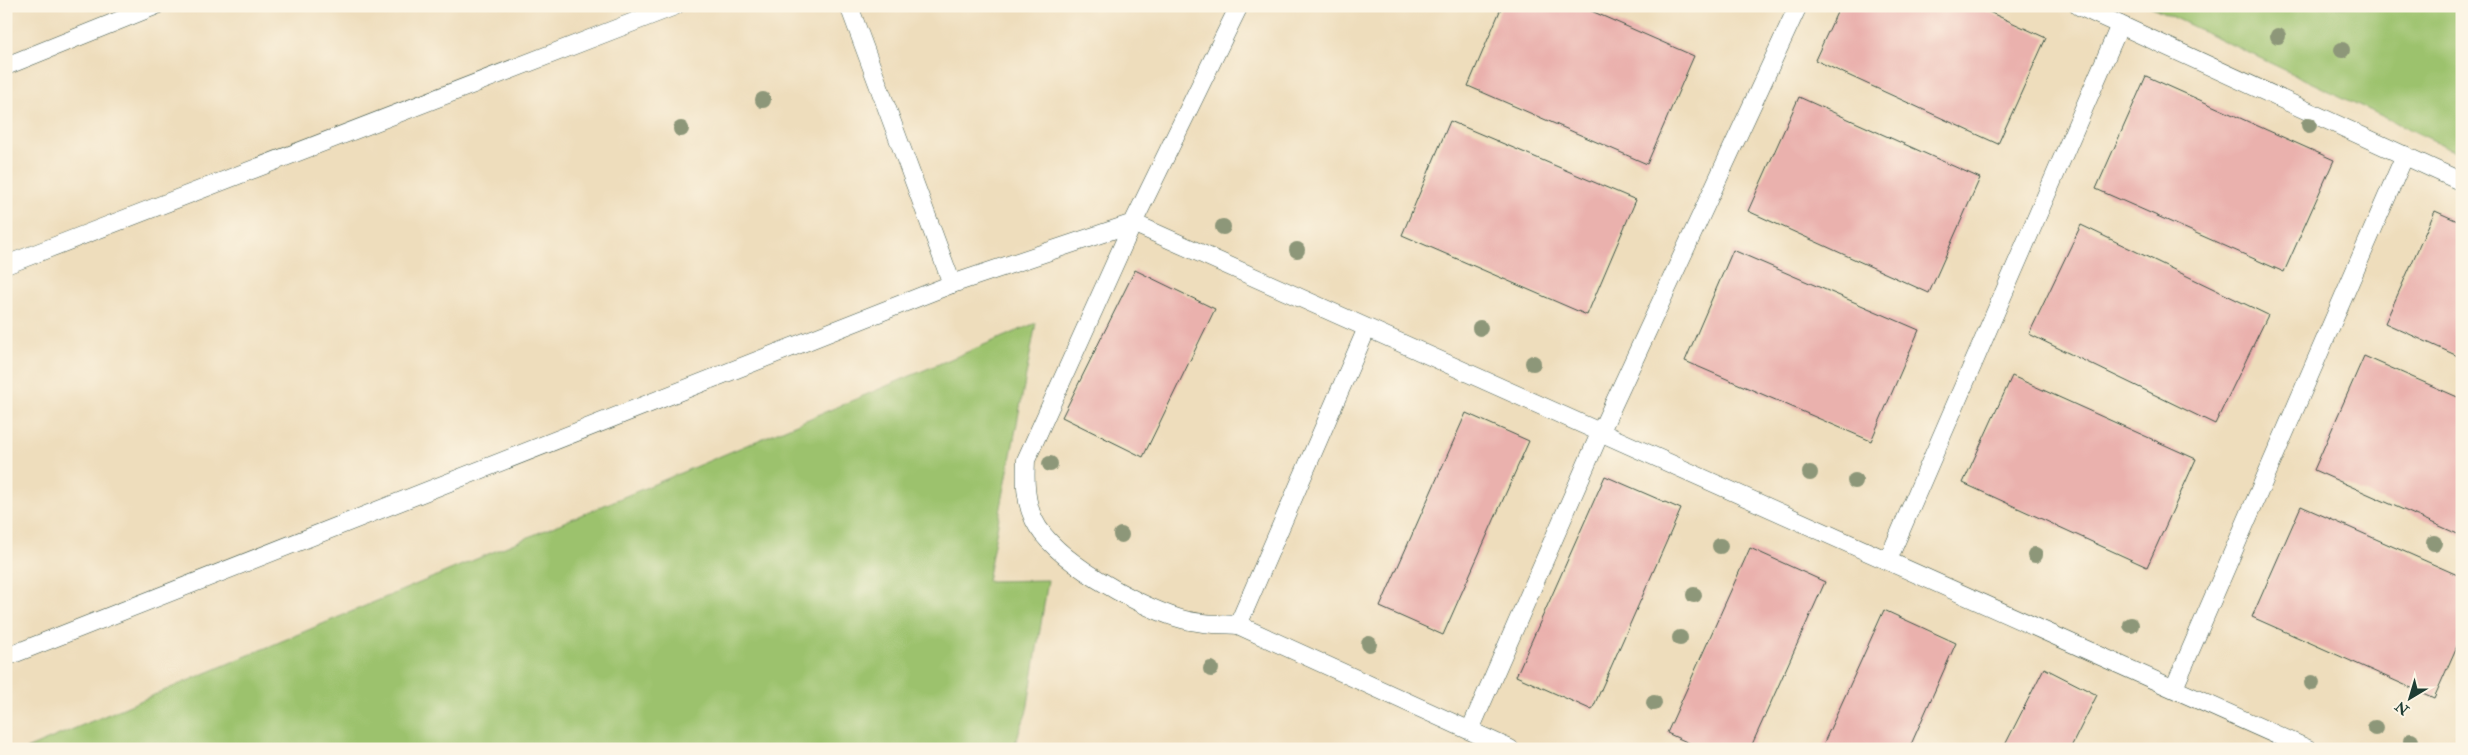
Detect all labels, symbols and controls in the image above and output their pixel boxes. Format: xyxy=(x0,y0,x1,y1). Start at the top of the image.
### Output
north arrow xyxy=(2386,672,2436,722)
text: N xyxy=(2392,697,2413,719)

